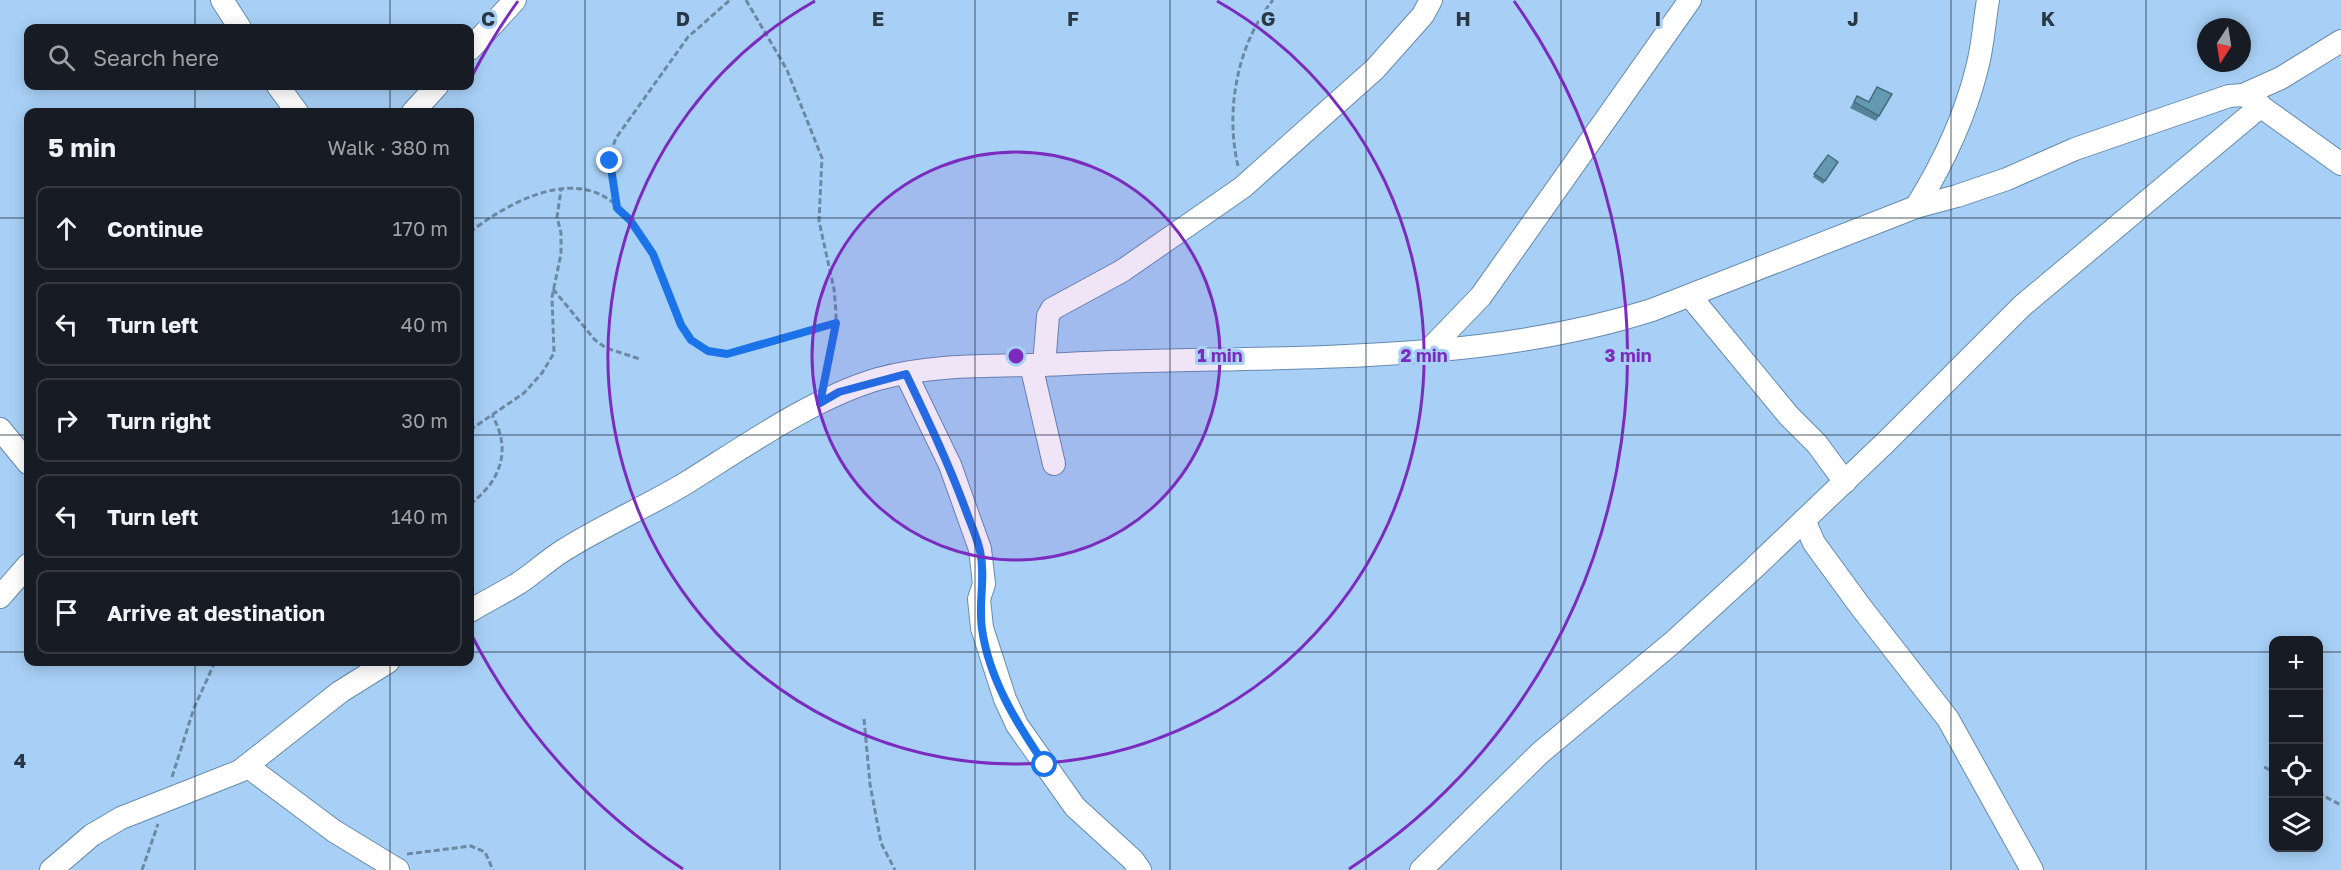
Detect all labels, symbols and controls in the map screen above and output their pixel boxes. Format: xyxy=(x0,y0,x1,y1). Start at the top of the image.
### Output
text: C xyxy=(481,6,495,30)
text: D xyxy=(676,6,690,30)
text: E xyxy=(872,6,884,30)
text: F xyxy=(1067,6,1079,30)
text: G xyxy=(1261,6,1275,30)
text: H xyxy=(1455,6,1471,30)
text: I xyxy=(1655,6,1661,30)
text: J xyxy=(1847,6,1859,30)
text: K xyxy=(2041,6,2056,30)
north arrow xyxy=(2197,18,2251,72)
search box xyxy=(24,24,474,90)
icon: search xyxy=(45,41,78,74)
text: Search here xyxy=(93,44,219,71)
text: 5 min xyxy=(48,132,116,163)
text: Walk · 380 m xyxy=(328,135,450,159)
route end xyxy=(596,147,622,173)
icon: ahead xyxy=(50,212,83,245)
text: Continue xyxy=(107,215,203,242)
text: 170 m xyxy=(393,216,448,240)
icon: left xyxy=(50,308,83,341)
text: Turn left xyxy=(107,311,198,338)
text: 40 m xyxy=(401,312,448,336)
text: 1 min xyxy=(1197,344,1243,366)
text: 2 min xyxy=(1400,344,1448,366)
text: 3 min xyxy=(1604,344,1652,366)
centre of rings xyxy=(1006,346,1026,366)
icon: right xyxy=(50,404,83,437)
text: Turn right xyxy=(107,407,211,434)
text: 30 m xyxy=(401,408,448,432)
icon: left xyxy=(50,500,83,533)
text: Turn left xyxy=(107,503,198,530)
text: 140 m xyxy=(391,504,448,528)
icon: arrive xyxy=(50,596,83,629)
text: Arrive at destination xyxy=(107,599,325,626)
map controls xyxy=(2269,636,2323,852)
button: + xyxy=(2269,636,2323,690)
button: − xyxy=(2269,690,2323,744)
button: locate xyxy=(2269,744,2323,798)
text: 4 xyxy=(14,748,26,772)
route start xyxy=(1031,751,1057,777)
button: layers xyxy=(2269,798,2323,852)

